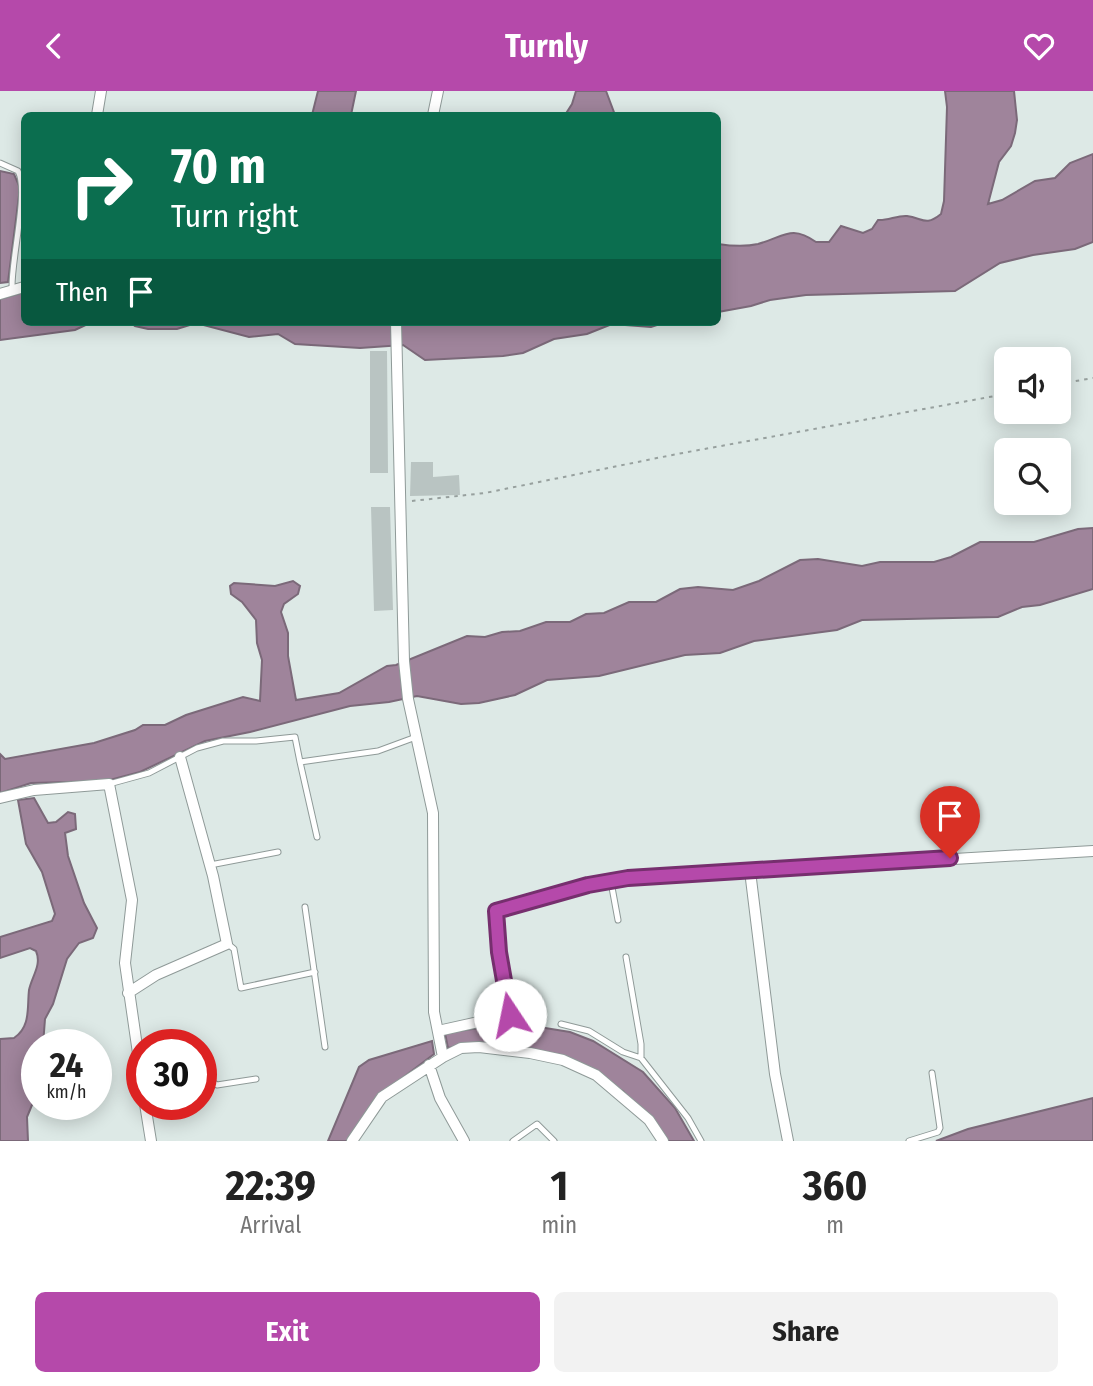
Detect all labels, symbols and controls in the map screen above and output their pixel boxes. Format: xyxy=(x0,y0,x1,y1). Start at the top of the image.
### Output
icon: back xyxy=(35,27,73,65)
text: Turnly xyxy=(505,27,588,65)
icon: heart xyxy=(1020,27,1058,65)
text: 70 m xyxy=(171,137,266,196)
icon: right xyxy=(56,140,147,231)
text: Turn right xyxy=(171,197,298,235)
icon: arrive xyxy=(122,273,160,311)
text: Then xyxy=(56,277,108,308)
map controls xyxy=(994,347,1071,515)
button: sound xyxy=(994,347,1071,424)
button: search xyxy=(994,438,1071,515)
pin xyxy=(920,786,980,858)
icon: arrive xyxy=(931,797,969,835)
position arrow xyxy=(473,978,547,1052)
speed limit sign: 30 xyxy=(126,1029,217,1120)
text: 24 xyxy=(50,1044,83,1086)
text: km/h xyxy=(46,1081,87,1103)
text: 22:39 xyxy=(226,1161,316,1211)
text: 1 xyxy=(550,1161,568,1211)
text: 360 xyxy=(803,1161,867,1211)
text: Arrival xyxy=(240,1211,301,1239)
text: min xyxy=(541,1211,577,1239)
text: m xyxy=(826,1211,844,1239)
button: Exit xyxy=(35,1292,540,1372)
button: Share xyxy=(554,1292,1058,1372)

